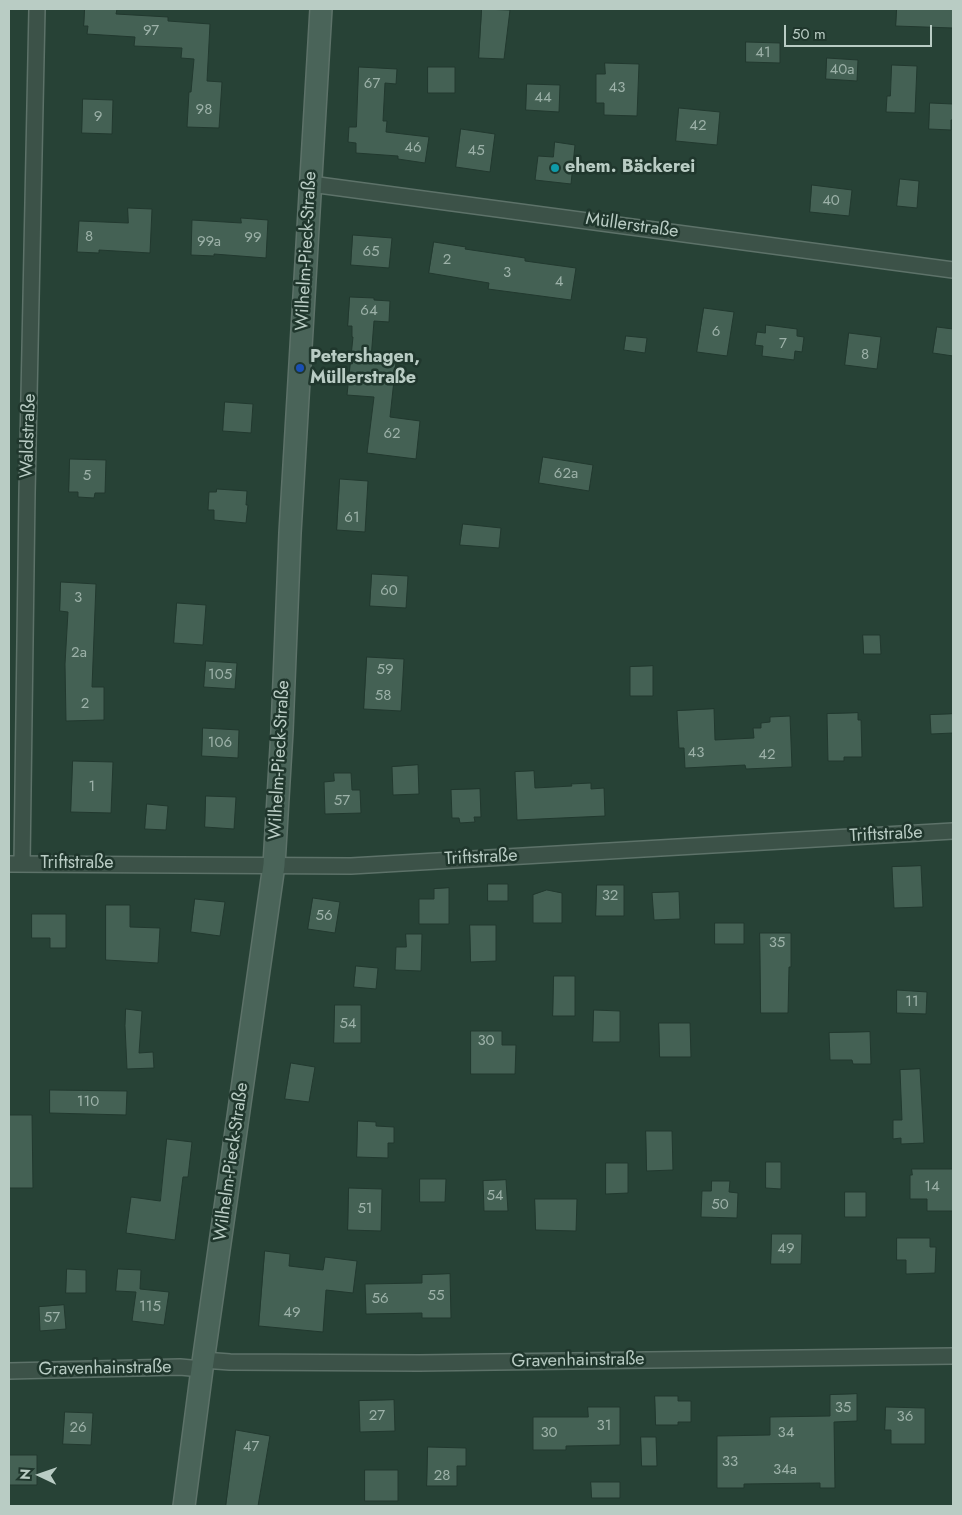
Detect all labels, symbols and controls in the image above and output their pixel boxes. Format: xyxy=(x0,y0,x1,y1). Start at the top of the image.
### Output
scale bar xyxy=(787,15,934,47)
house number: 97 xyxy=(143,22,159,40)
text: 50 m xyxy=(792,23,826,45)
house number: 41 xyxy=(755,44,771,62)
house number: 40a xyxy=(830,61,854,79)
house number: 67 xyxy=(364,75,380,93)
house number: 43 xyxy=(609,79,625,97)
house number: 44 xyxy=(534,89,552,107)
house number: 98 xyxy=(196,101,212,119)
house number: 9 xyxy=(94,108,102,126)
house number: 42 xyxy=(689,117,707,135)
house number: 46 xyxy=(404,139,422,157)
house number: 45 xyxy=(467,142,485,160)
place label: ehem. Bäckerei xyxy=(565,157,695,179)
marker: ehem. Bäckerei xyxy=(549,162,561,174)
street label: Wilhelm-Pieck-Straße xyxy=(292,171,322,331)
house number: 40 xyxy=(822,192,840,210)
street label: Müllerstraße xyxy=(584,209,680,243)
house number: 8 xyxy=(85,228,93,246)
house number: 99 xyxy=(244,229,262,247)
house number: 99a xyxy=(197,233,221,251)
house number: 65 xyxy=(362,243,380,261)
house number: 2 xyxy=(443,251,451,269)
house number: 3 xyxy=(503,264,511,282)
house number: 4 xyxy=(555,273,563,291)
house number: 64 xyxy=(360,302,378,320)
house number: 6 xyxy=(712,323,720,341)
house number: 7 xyxy=(779,335,787,353)
house number: 8 xyxy=(861,346,869,364)
place label: Petershagen, Müllerstraße xyxy=(310,347,420,389)
marker: Petershagen, Müllerstraße xyxy=(294,362,306,374)
street label: Waldstraße xyxy=(17,393,41,479)
house number: 62 xyxy=(383,425,401,443)
house number: 62a xyxy=(554,465,578,483)
house number: 5 xyxy=(83,467,91,485)
house number: 61 xyxy=(344,509,360,527)
house number: 60 xyxy=(380,582,398,600)
house number: 3 xyxy=(74,589,82,607)
house number: 2a xyxy=(71,644,87,662)
house number: 59 xyxy=(376,661,394,679)
house number: 105 xyxy=(208,666,232,684)
street label: Wilhelm-Pieck-Straße xyxy=(265,680,295,840)
house number: 58 xyxy=(375,687,391,705)
house number: 2 xyxy=(81,695,89,713)
house number: 106 xyxy=(208,734,232,752)
house number: 43 xyxy=(688,744,704,762)
house number: 42 xyxy=(758,746,776,764)
house number: 1 xyxy=(89,778,95,796)
house number: 57 xyxy=(334,792,350,810)
street label: Triftstraße xyxy=(849,822,923,848)
street label: Triftstraße xyxy=(444,845,518,871)
street label: Triftstraße xyxy=(40,853,114,875)
house number: 32 xyxy=(602,887,618,905)
house number: 56 xyxy=(315,907,333,925)
house number: 35 xyxy=(769,934,785,952)
house number: 11 xyxy=(905,993,919,1011)
house number: 54 xyxy=(339,1015,357,1033)
house number: 30 xyxy=(477,1032,495,1050)
street label: Wilhelm-Pieck-Straße xyxy=(210,1081,254,1243)
house number: 110 xyxy=(77,1093,99,1111)
house number: 14 xyxy=(924,1178,940,1196)
house number: 54 xyxy=(486,1187,504,1205)
house number: 50 xyxy=(711,1196,729,1214)
house number: 51 xyxy=(357,1200,373,1218)
house number: 49 xyxy=(777,1240,795,1258)
house number: 55 xyxy=(428,1287,444,1305)
house number: 56 xyxy=(371,1290,389,1308)
house number: 115 xyxy=(139,1298,161,1316)
house number: 49 xyxy=(283,1304,301,1322)
house number: 57 xyxy=(44,1309,60,1327)
street label: Gravenhainstraße xyxy=(511,1349,645,1373)
street label: Gravenhainstraße xyxy=(38,1357,172,1381)
house number: 35 xyxy=(835,1399,851,1417)
house number: 27 xyxy=(369,1407,385,1425)
house number: 36 xyxy=(897,1408,913,1426)
house number: 31 xyxy=(597,1417,611,1435)
house number: 26 xyxy=(69,1419,87,1437)
house number: 30 xyxy=(540,1424,558,1442)
house number: 34 xyxy=(778,1424,794,1442)
house number: 47 xyxy=(243,1438,259,1456)
north arrow xyxy=(15,1450,65,1500)
house number: 33 xyxy=(722,1453,738,1471)
house number: 34a xyxy=(773,1461,797,1479)
house number: 28 xyxy=(434,1467,450,1485)
text: N xyxy=(15,1468,35,1480)

